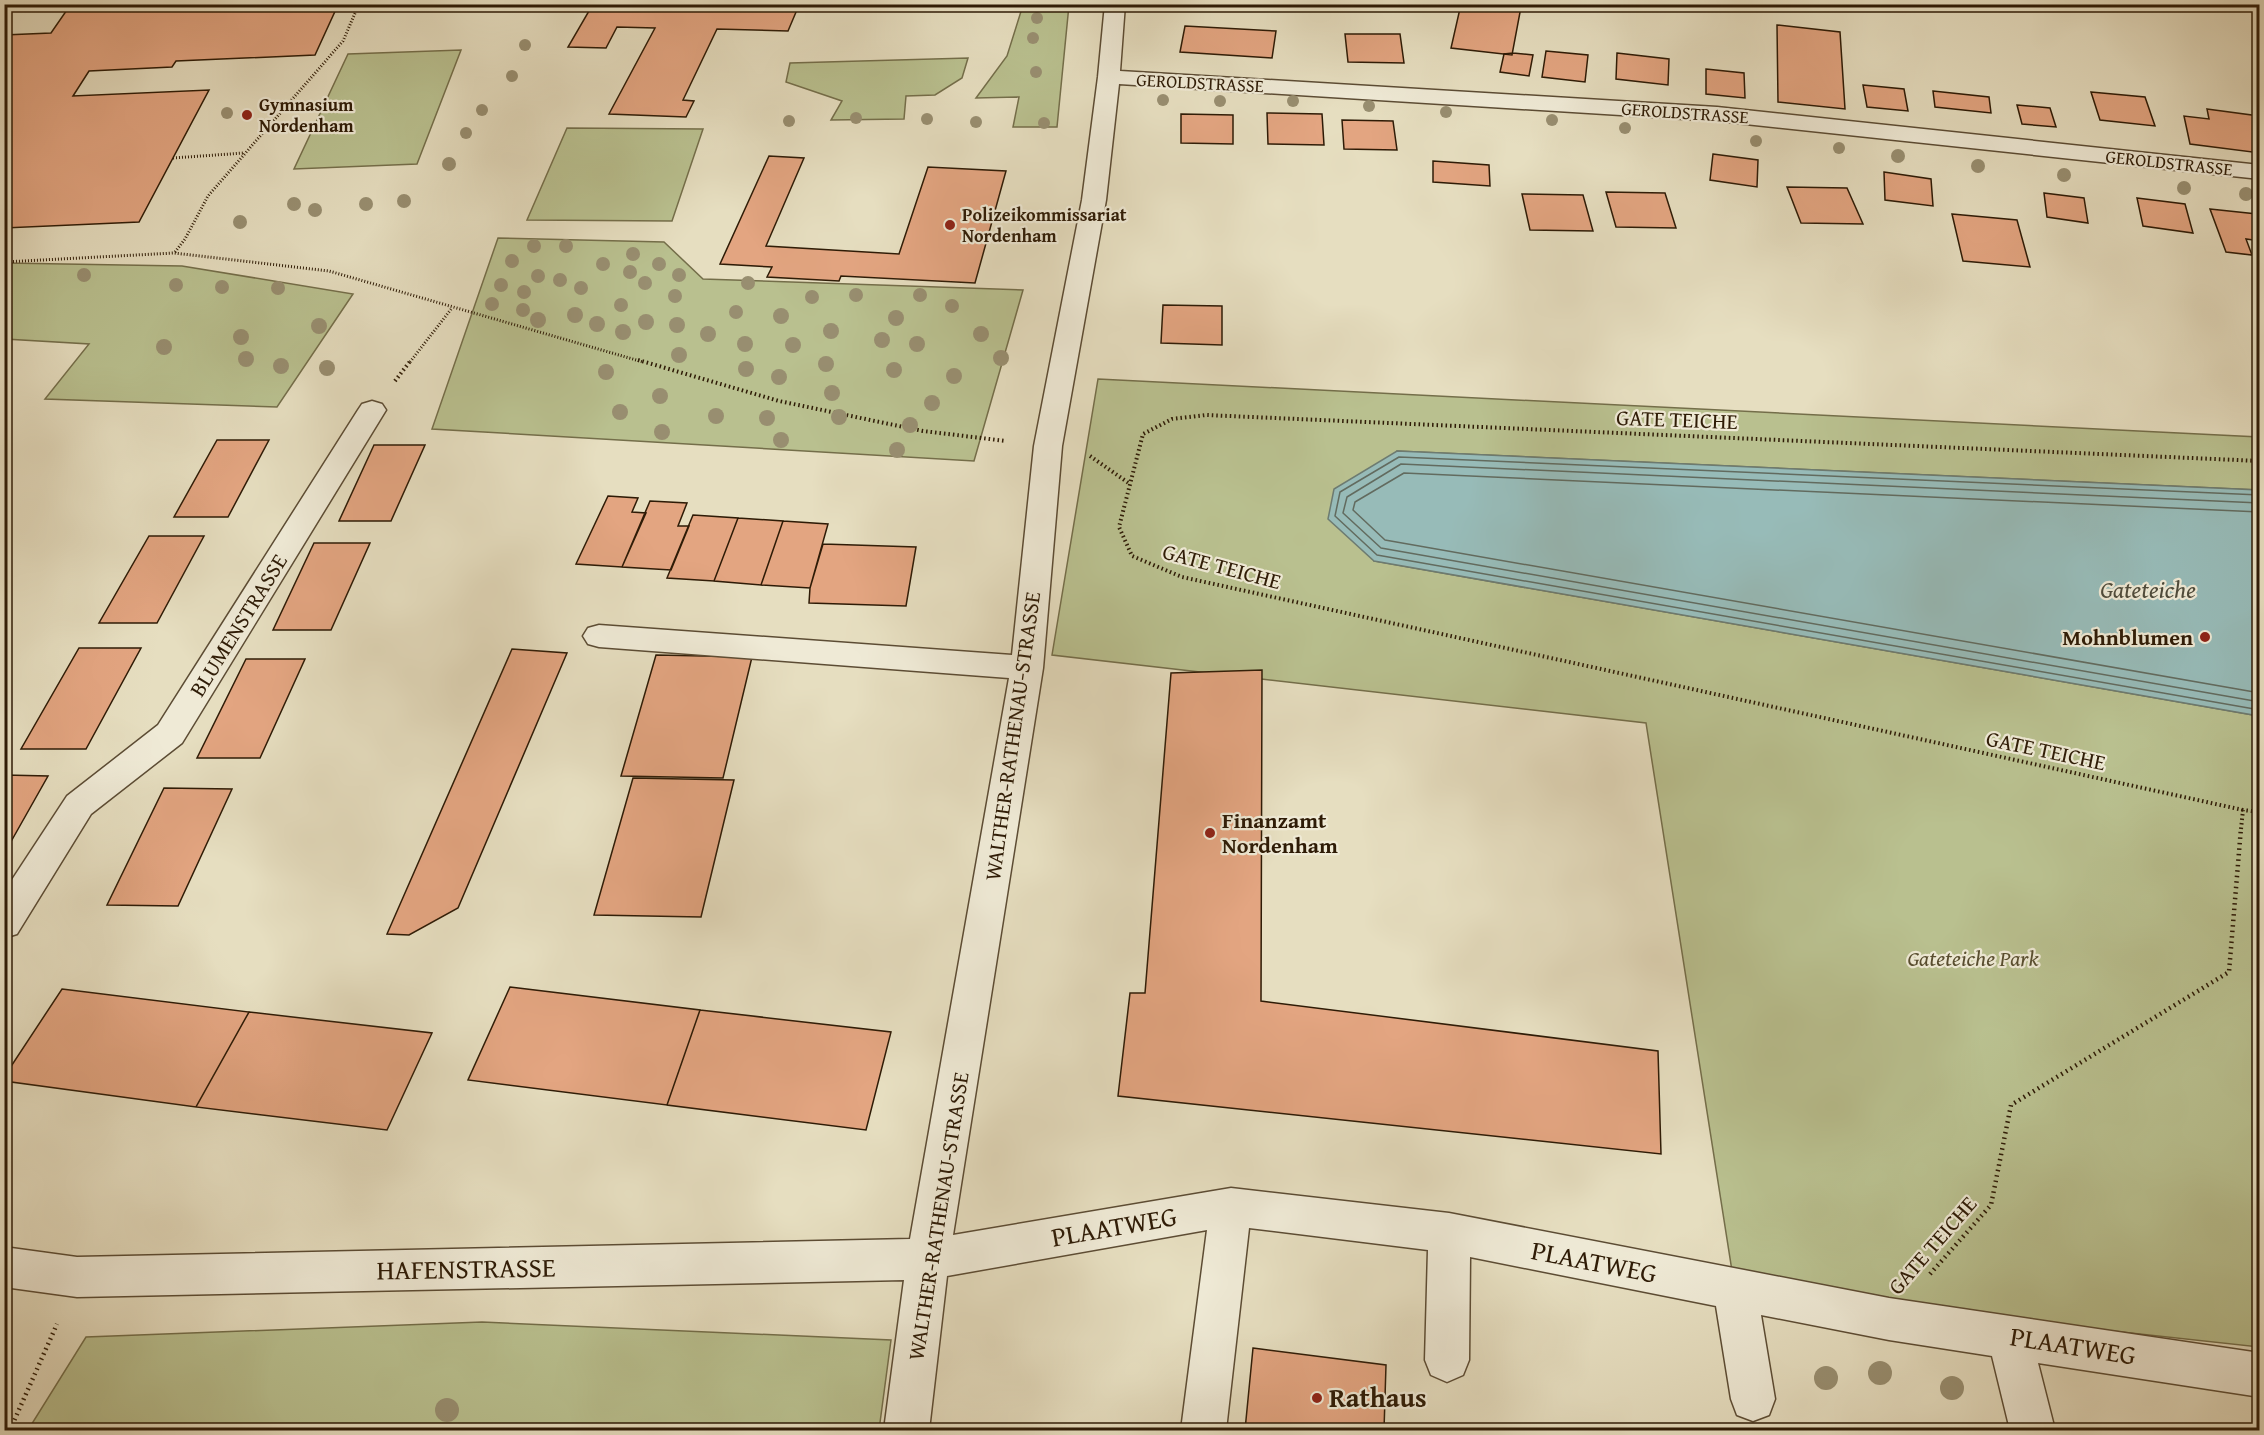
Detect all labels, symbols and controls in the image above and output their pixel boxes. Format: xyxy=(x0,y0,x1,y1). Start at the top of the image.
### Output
street label: GEROLDSTRASSE xyxy=(1136,66,1264,99)
place label: Gymnasium Nordenham xyxy=(259,91,354,139)
street label: GEROLDSTRASSE xyxy=(1620,95,1750,130)
marker: Gymnasium Nordenham xyxy=(240,108,254,122)
street label: GEROLDSTRASSE xyxy=(2104,142,2234,183)
place label: Polizeikommissariat Nordenham xyxy=(962,201,1127,249)
marker: Polizeikommissariat Nordenham xyxy=(943,218,957,232)
street label: GATE TEICHE xyxy=(1616,401,1738,437)
street label: GATE TEICHE xyxy=(1159,535,1285,597)
street label: BLUMENSTRASSE xyxy=(181,547,295,703)
water label: Gateteiche xyxy=(2100,572,2196,607)
street label: WALTHER-RATHENAU-STRASSE xyxy=(976,589,1048,883)
place label: Mohnblumen xyxy=(2062,621,2193,653)
marker: Mohnblumen xyxy=(2198,630,2212,644)
street label: GATE TEICHE xyxy=(1983,722,2109,778)
place label: Finanzamt Nordenham xyxy=(1222,804,1338,861)
marker: Finanzamt Nordenham xyxy=(1203,826,1217,840)
park label: Gateteiche Park xyxy=(1907,942,2040,974)
street label: WALTHER-RATHENAU-STRASSE xyxy=(899,1070,977,1362)
street label: GATE TEICHE xyxy=(1880,1189,1984,1301)
street label: PLAATWEG xyxy=(1048,1195,1180,1257)
street label: PLAATWEG xyxy=(1528,1229,1660,1293)
street label: HAFENSTRASSE xyxy=(376,1246,556,1290)
street label: PLAATWEG xyxy=(2007,1315,2139,1375)
place label: Rathaus xyxy=(1329,1377,1427,1417)
marker: Rathaus xyxy=(1310,1391,1324,1405)

